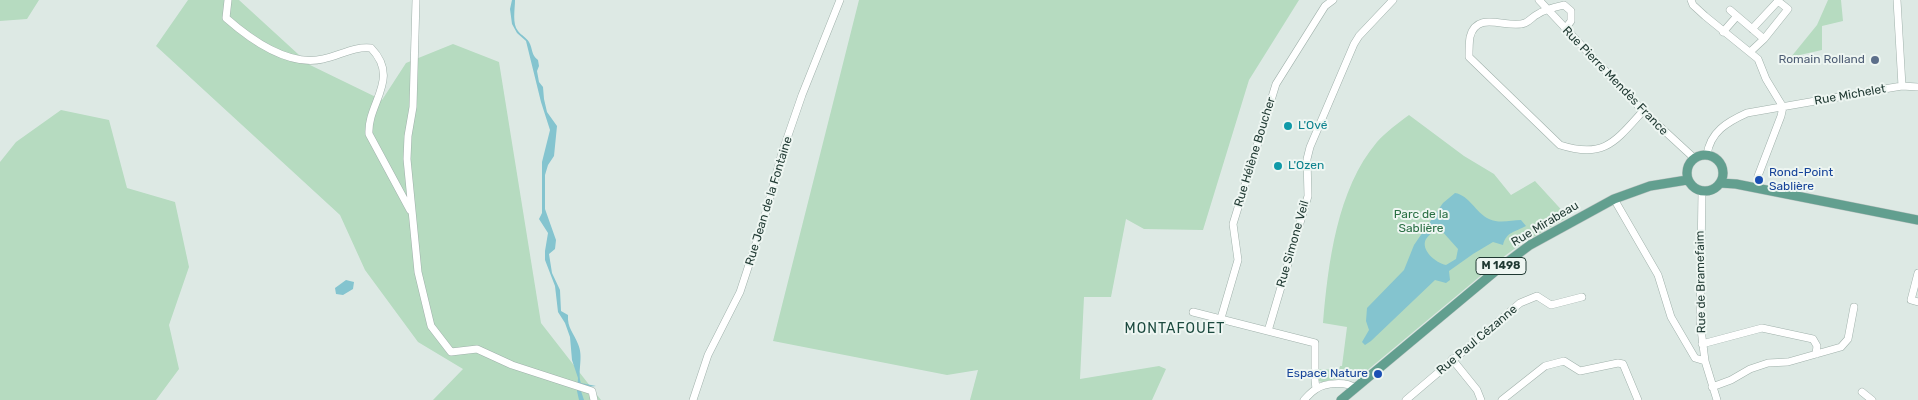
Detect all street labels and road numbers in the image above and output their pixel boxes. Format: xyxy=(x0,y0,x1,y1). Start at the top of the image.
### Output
street label: Rue Pierre Mendès France xyxy=(1559,24,1671,138)
street label: Rue Michelet xyxy=(1813,82,1887,108)
street label: Rue Hélène Boucher xyxy=(1231,95,1279,209)
street label: Rue Jean de la Fontaine xyxy=(742,135,796,267)
street label: Rue Mirabeau xyxy=(1509,198,1581,250)
street label: Rue Simone Veil xyxy=(1274,199,1312,289)
street label: Rue de Bramefaim xyxy=(1693,231,1709,333)
road number: M 1498 xyxy=(1476,258,1526,274)
street label: Rue Paul Cézanne xyxy=(1434,302,1520,378)

